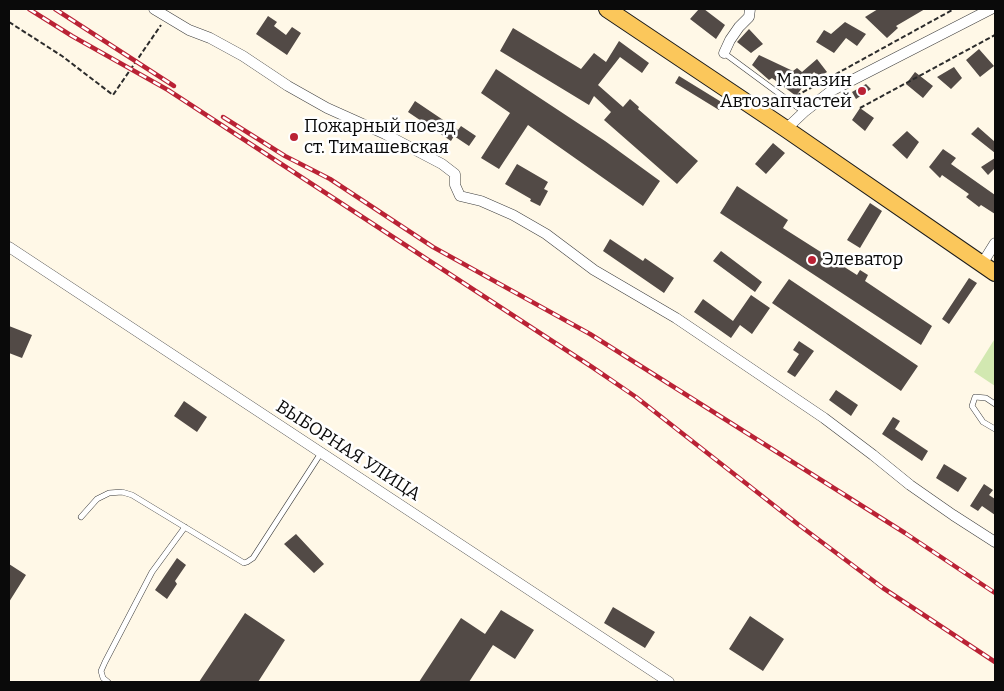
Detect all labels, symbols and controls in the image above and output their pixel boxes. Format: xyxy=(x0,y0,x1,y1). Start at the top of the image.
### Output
place label: Магазин Автозапчастей xyxy=(720,70,852,112)
marker: Магазин Автозапчастей xyxy=(856,85,868,97)
place label: Пожарный поезд ст. Тимашевская xyxy=(304,116,456,158)
marker: Пожарный поезд ст. Тимашевская xyxy=(288,131,300,143)
place label: Элеватор xyxy=(822,249,903,271)
marker: Элеватор xyxy=(806,254,818,266)
street label: ВЫБОРНАЯ УЛИЦА xyxy=(272,396,424,506)

